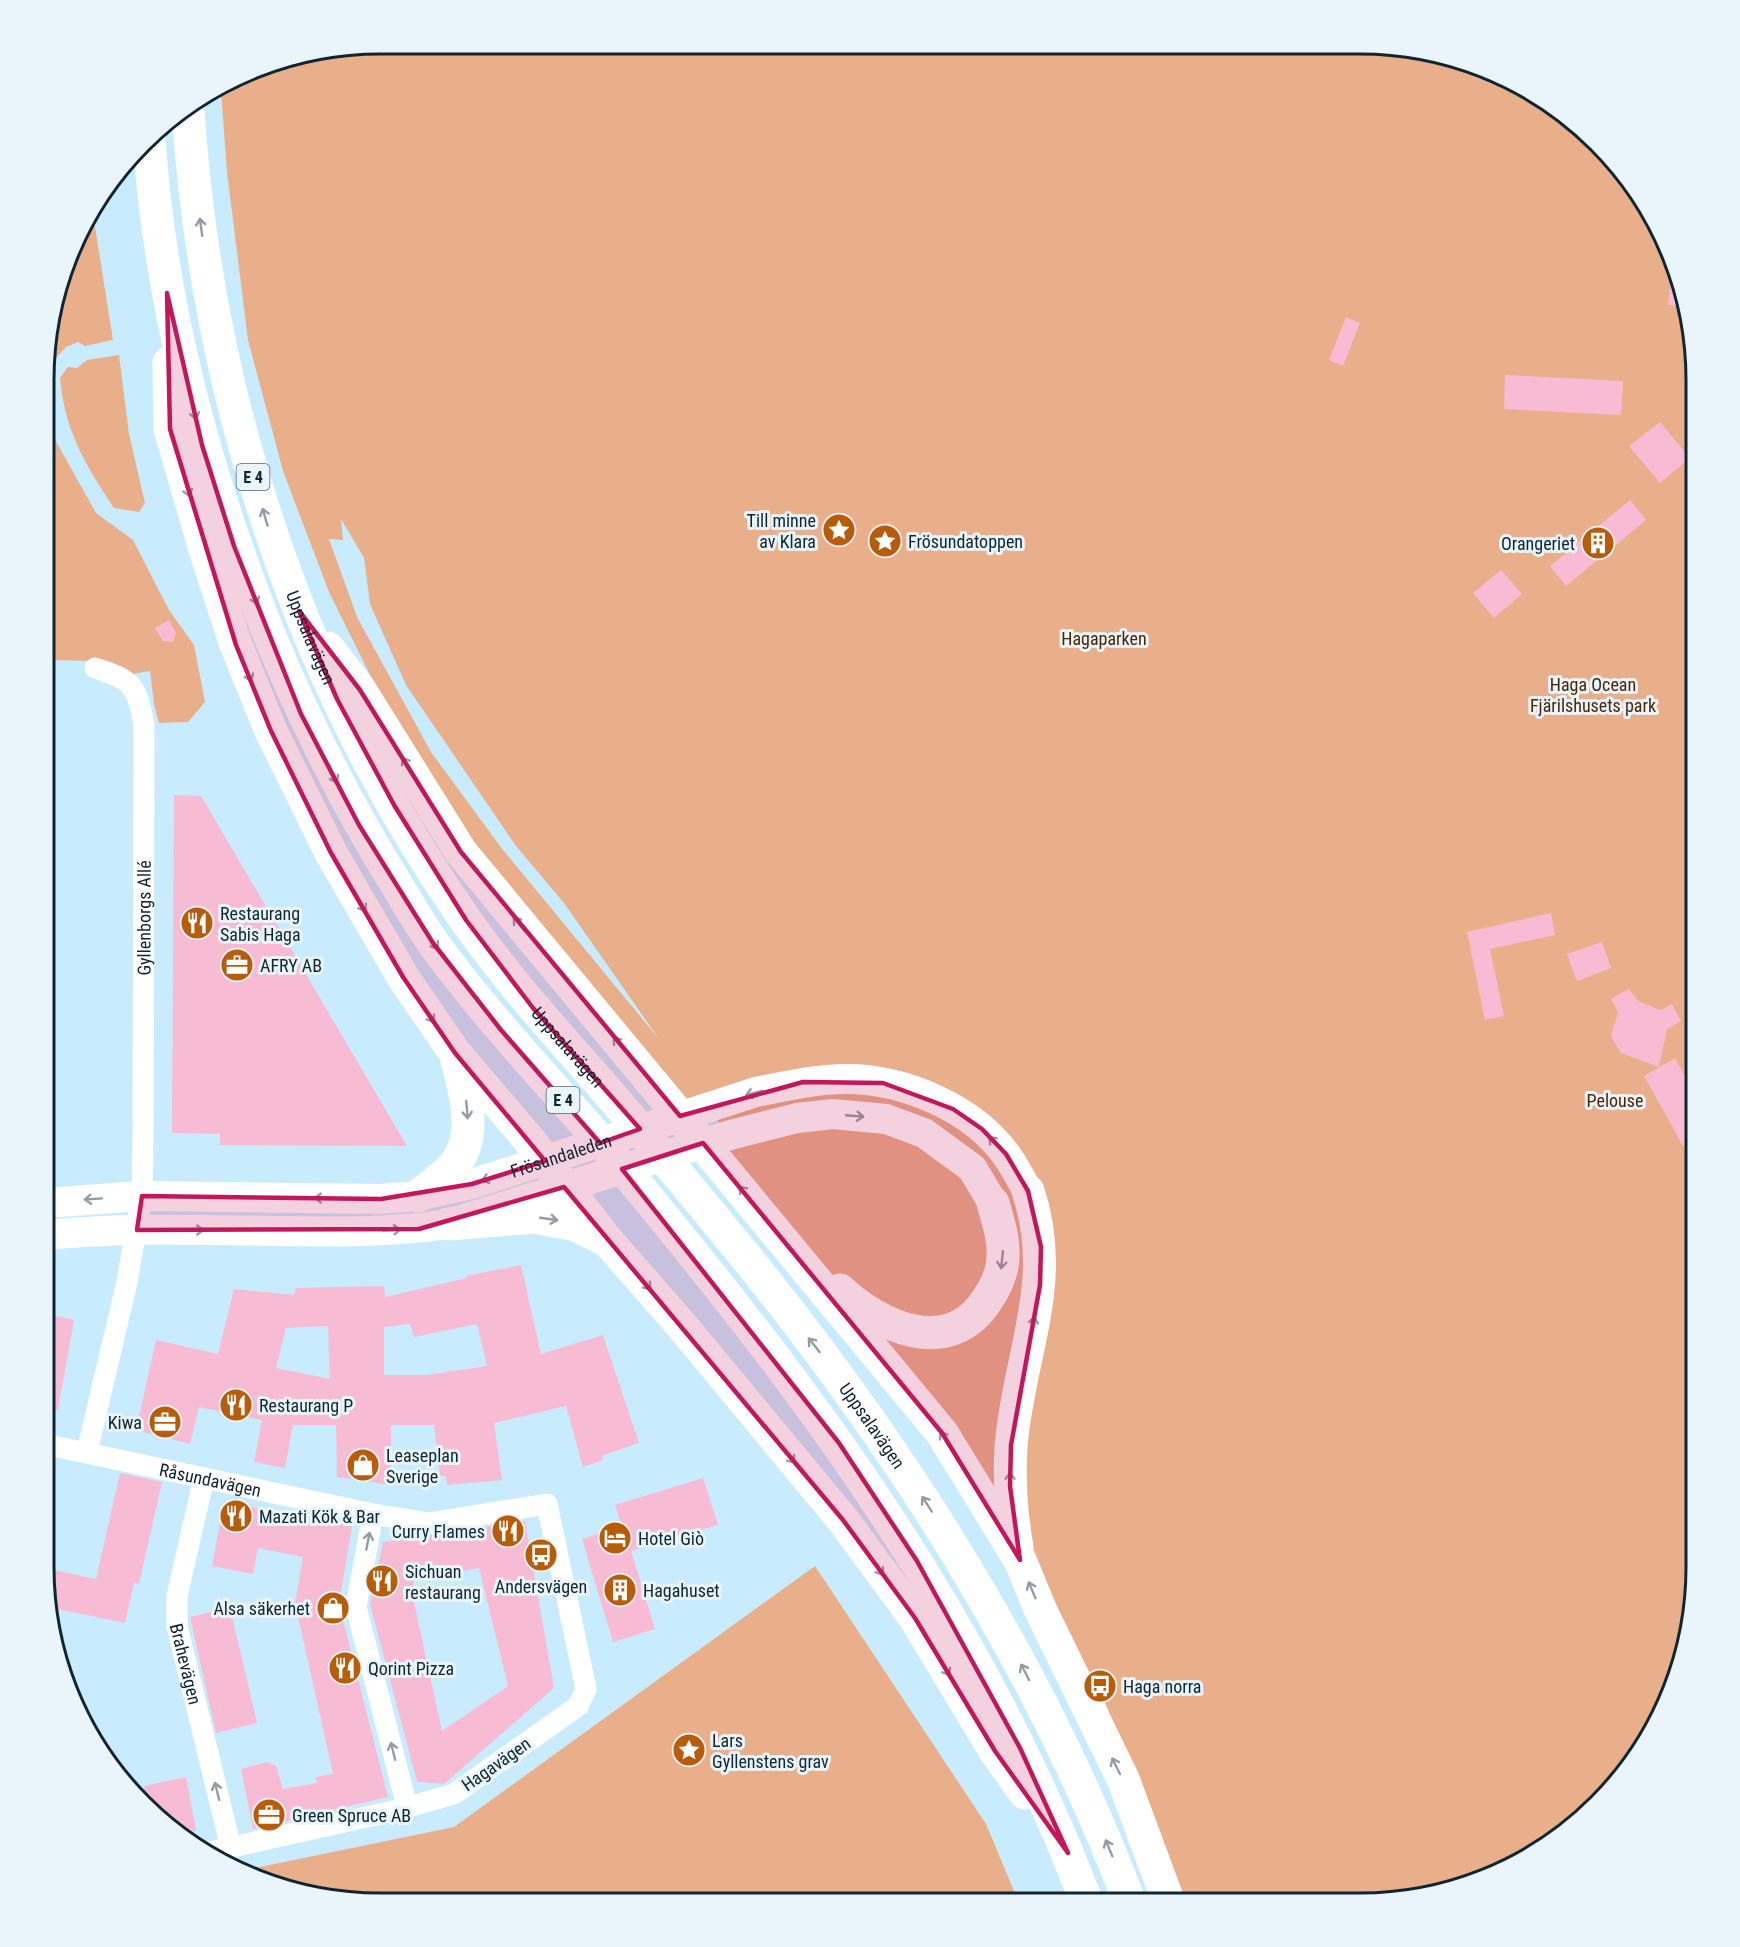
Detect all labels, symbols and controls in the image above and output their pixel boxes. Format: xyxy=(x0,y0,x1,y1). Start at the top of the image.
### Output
one-way arrow xyxy=(195,217,206,237)
one-way arrow xyxy=(189,401,200,421)
road number: E 4 xyxy=(236,464,270,490)
one-way arrow xyxy=(182,478,193,497)
one-way arrow xyxy=(259,508,270,527)
place label: Till minne av Klara xyxy=(747,510,816,552)
place icon: Till minne av Klara xyxy=(821,512,857,548)
place icon: Frösundatoppen xyxy=(867,523,903,559)
building icon: Orangeriet xyxy=(1580,525,1616,561)
place label: Frösundatoppen xyxy=(908,531,1023,552)
place label: Orangeriet xyxy=(1501,533,1575,554)
one-way arrow xyxy=(249,587,260,605)
street label: Uppsalavägen xyxy=(282,587,340,687)
park label: Hagaparken xyxy=(1061,628,1147,649)
one-way arrow xyxy=(243,663,254,681)
park label: Haga Ocean Fjärilshusets park xyxy=(1530,674,1656,716)
one-way arrow xyxy=(401,756,414,773)
one-way arrow xyxy=(328,765,339,783)
street label: Gyllenborgs Allé xyxy=(133,860,154,976)
one-way arrow xyxy=(355,895,367,912)
place label: Restaurang Sabis Haga xyxy=(220,903,301,945)
restaurant icon: Restaurang Sabis Haga xyxy=(179,905,215,941)
one-way arrow xyxy=(513,916,526,932)
one-way arrow xyxy=(427,933,439,950)
office icon: AFRY AB xyxy=(219,947,255,983)
place label: AFRY AB xyxy=(260,955,322,976)
street label: Uppsalavägen xyxy=(528,1002,609,1091)
one-way arrow xyxy=(423,1006,435,1023)
one-way arrow xyxy=(612,1037,626,1052)
road number: E 4 xyxy=(546,1087,580,1113)
one-way arrow xyxy=(745,1088,764,1099)
park label: Pelouse xyxy=(1587,1090,1643,1111)
one-way arrow xyxy=(462,1099,473,1119)
one-way arrow xyxy=(845,1110,864,1121)
street label: Frösundaleden xyxy=(508,1129,614,1181)
one-way arrow xyxy=(988,1136,1003,1151)
one-way arrow xyxy=(481,1174,500,1185)
one-way arrow xyxy=(738,1186,752,1201)
one-way arrow xyxy=(313,1192,333,1204)
one-way arrow xyxy=(84,1194,104,1205)
one-way arrow xyxy=(538,1214,558,1225)
one-way arrow xyxy=(185,1224,205,1236)
one-way arrow xyxy=(382,1225,402,1236)
one-way arrow xyxy=(996,1250,1007,1269)
one-way arrow xyxy=(638,1276,652,1291)
one-way arrow xyxy=(1027,1315,1038,1335)
one-way arrow xyxy=(807,1338,820,1354)
street label: Uppsalavägen xyxy=(835,1378,910,1472)
restaurant icon: Restaurang P xyxy=(218,1387,254,1423)
place label: Restaurang P xyxy=(259,1395,353,1416)
office icon: Kiwa xyxy=(147,1404,183,1440)
place label: Kiwa xyxy=(108,1412,142,1433)
one-way arrow xyxy=(939,1431,951,1448)
place label: Leaseplan Sverige xyxy=(386,1445,459,1487)
shop icon: Leaseplan Sverige xyxy=(345,1447,381,1483)
one-way arrow xyxy=(782,1448,796,1463)
street label: Råsundavägen xyxy=(157,1458,263,1500)
one-way arrow xyxy=(1004,1472,1016,1492)
one-way arrow xyxy=(921,1496,933,1513)
restaurant icon: Mazati Kök & Bar xyxy=(218,1498,254,1534)
place label: Mazati Kök & Bar xyxy=(259,1506,381,1527)
restaurant icon: Curry Flames xyxy=(490,1513,526,1549)
hotel icon: Hotel Giò xyxy=(597,1520,633,1556)
place label: Curry Flames xyxy=(392,1521,485,1542)
place label: Hotel Giò xyxy=(638,1528,704,1549)
one-way arrow xyxy=(363,1531,374,1551)
bus stop icon: Andersvägen xyxy=(523,1537,559,1573)
one-way arrow xyxy=(871,1559,884,1575)
place label: Sichuan restaurang xyxy=(405,1561,481,1603)
restaurant icon: Sichuan restaurang xyxy=(364,1563,400,1599)
building icon: Hagahuset xyxy=(602,1572,638,1608)
place label: Andersvägen xyxy=(495,1576,587,1597)
place label: Hagahuset xyxy=(643,1580,720,1601)
one-way arrow xyxy=(1026,1581,1037,1599)
shop icon: Alsa säkerhet xyxy=(315,1590,351,1626)
place label: Alsa säkerhet xyxy=(213,1598,310,1619)
street label: Brahevägen xyxy=(166,1621,206,1707)
restaurant icon: Qorint Pizza xyxy=(327,1650,363,1686)
place label: Qorint Pizza xyxy=(368,1658,454,1679)
one-way arrow xyxy=(940,1659,952,1676)
one-way arrow xyxy=(1019,1664,1031,1682)
bus stop icon: Haga norra xyxy=(1082,1668,1118,1704)
place label: Haga norra xyxy=(1123,1676,1201,1697)
place label: Lars Gyllenstens grav xyxy=(712,1730,829,1772)
place icon: Lars Gyllenstens grav xyxy=(671,1732,707,1768)
street label: Hagavägen xyxy=(457,1733,535,1795)
one-way arrow xyxy=(386,1742,398,1761)
one-way arrow xyxy=(1110,1757,1122,1775)
one-way arrow xyxy=(211,1782,223,1801)
office icon: Green Spruce AB xyxy=(251,1797,287,1833)
place label: Green Spruce AB xyxy=(292,1805,411,1826)
one-way arrow xyxy=(1103,1840,1114,1858)

